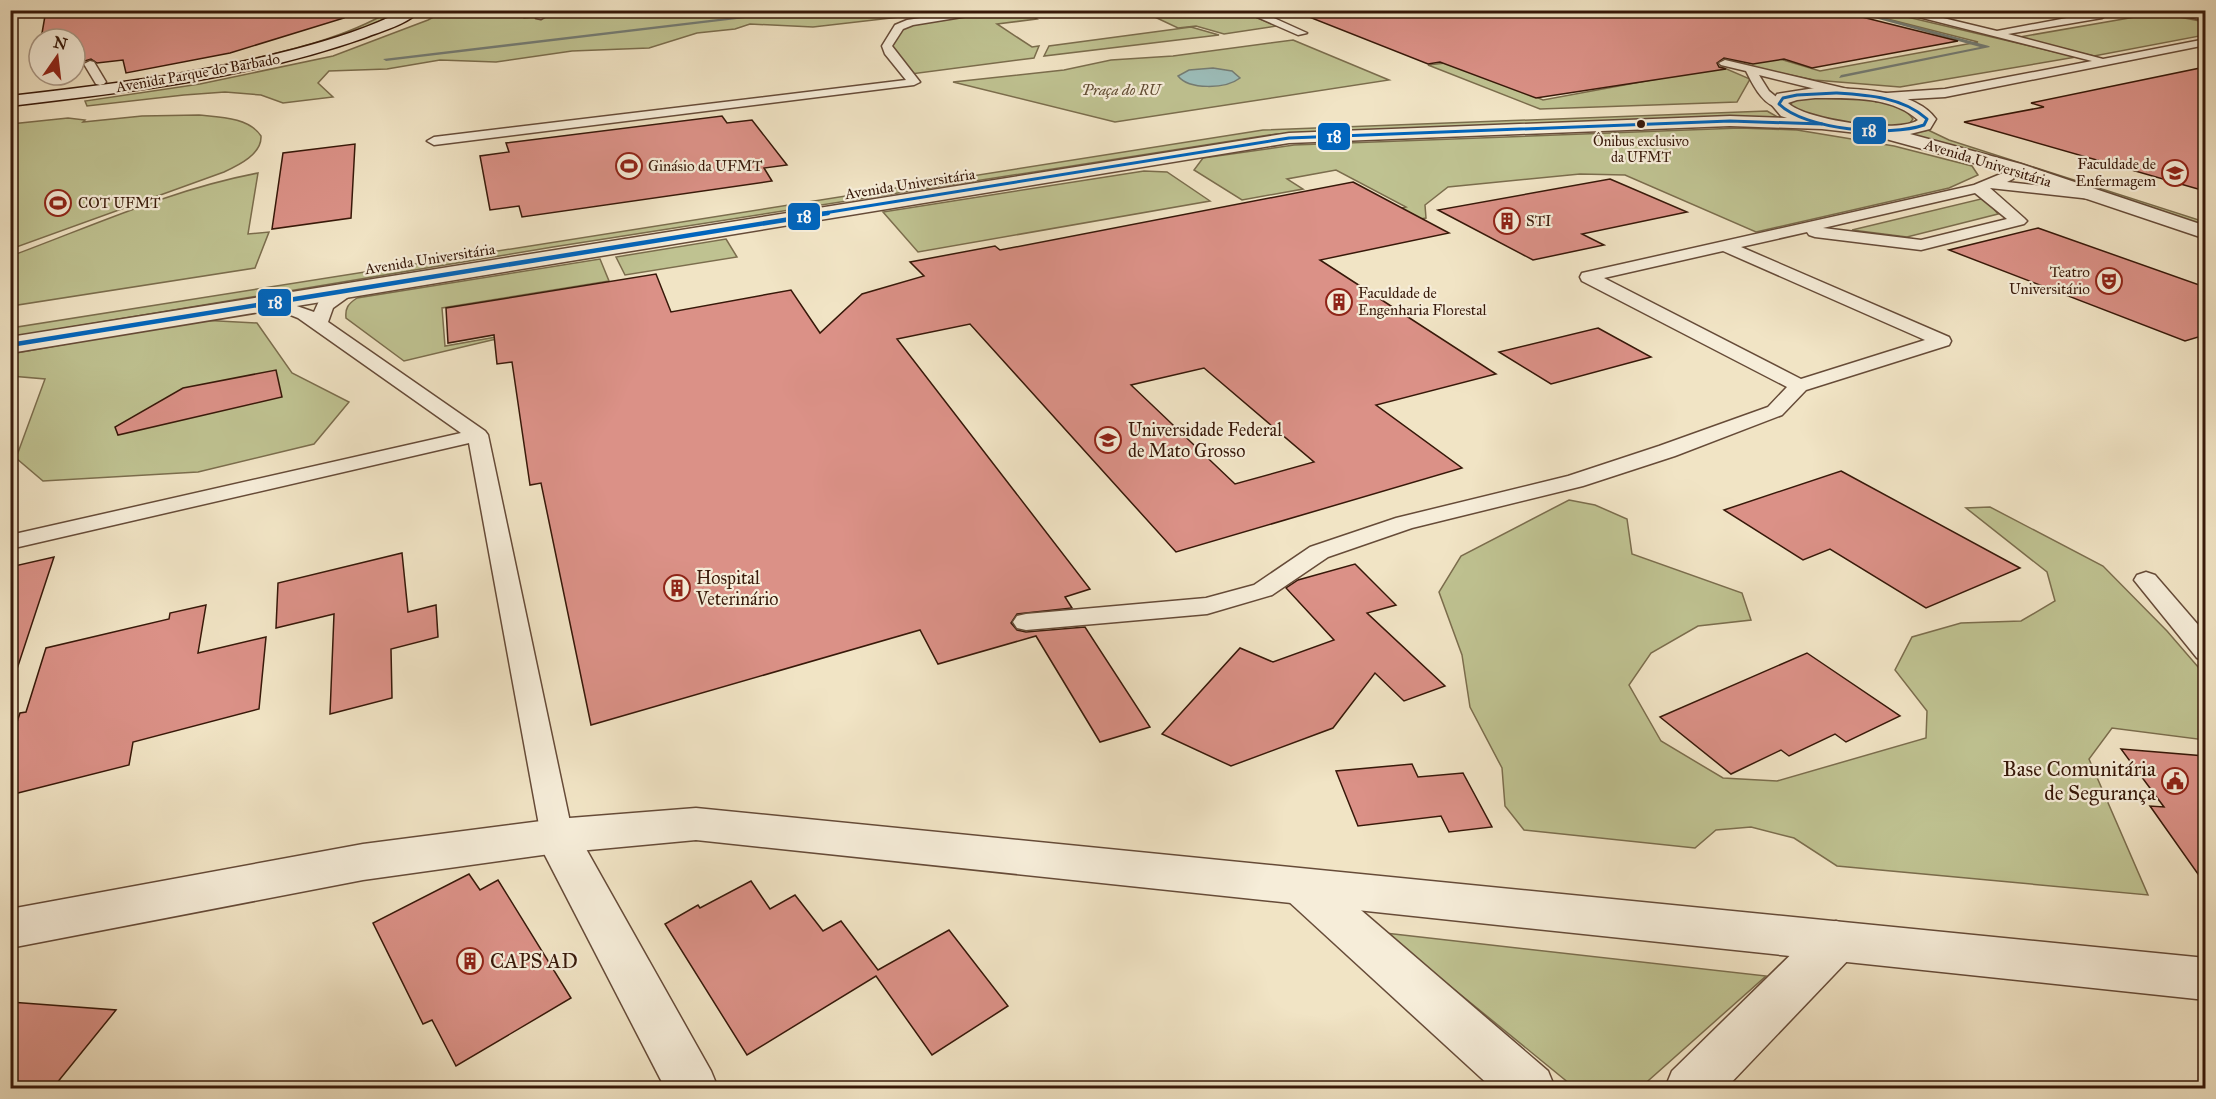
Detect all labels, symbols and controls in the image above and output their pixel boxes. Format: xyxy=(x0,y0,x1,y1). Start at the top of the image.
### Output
north arrow xyxy=(27,27,87,87)
text: N xyxy=(52,32,70,54)
street label: Avenida Parque do Barbado xyxy=(114,50,282,97)
park label: Praça do RU xyxy=(1082,81,1163,99)
line badge: 18 xyxy=(1852,116,1887,145)
marker: Ônibus exclusivo da UFMT xyxy=(1635,118,1647,130)
text: 18 xyxy=(1862,121,1876,140)
line badge: 18 xyxy=(1317,122,1351,151)
text: 18 xyxy=(1327,127,1341,146)
place label: Ônibus exclusivo da UFMT xyxy=(1593,132,1689,166)
street label: Avenida Universitária xyxy=(1921,135,2054,191)
sports icon: Ginásio da UFMT xyxy=(614,151,644,181)
place label: Faculdade de Enfermagem xyxy=(2076,155,2156,190)
place label: Ginásio da UFMT xyxy=(648,157,762,175)
school or university icon: Faculdade de Enfermagem xyxy=(2160,158,2190,188)
street label: Avenida Universitária xyxy=(843,165,977,203)
sports icon: COT UFMT xyxy=(43,188,73,218)
place label: COT UFMT xyxy=(78,194,161,212)
line badge: 18 xyxy=(787,202,821,231)
building icon: STI xyxy=(1492,206,1522,236)
text: 18 xyxy=(797,207,811,226)
place label: STI xyxy=(1526,212,1551,230)
street label: Avenida Universitária xyxy=(363,240,497,278)
place label: Teatro Universitário xyxy=(2009,263,2090,298)
theatre icon: Teatro Universitário xyxy=(2094,266,2124,296)
place label: Faculdade de Engenharia Florestal xyxy=(1358,284,1488,319)
building icon: Faculdade de Engenharia Florestal xyxy=(1324,287,1354,317)
line badge: 18 xyxy=(257,288,292,317)
text: 18 xyxy=(268,293,282,312)
place label: Universidade Federal de Mato Grosso xyxy=(1128,419,1282,462)
school or university icon: Universidade Federal de Mato Grosso xyxy=(1093,425,1123,455)
place label: Hospital Veterinário xyxy=(695,567,778,610)
building icon: Hospital Veterinário xyxy=(662,573,692,603)
place label: Base Comunitária de Segurança xyxy=(2003,756,2156,806)
public building icon: Base Comunitária de Segurança xyxy=(2160,766,2190,796)
building icon: CAPS AD xyxy=(455,946,485,976)
place label: CAPS AD xyxy=(490,948,578,974)

